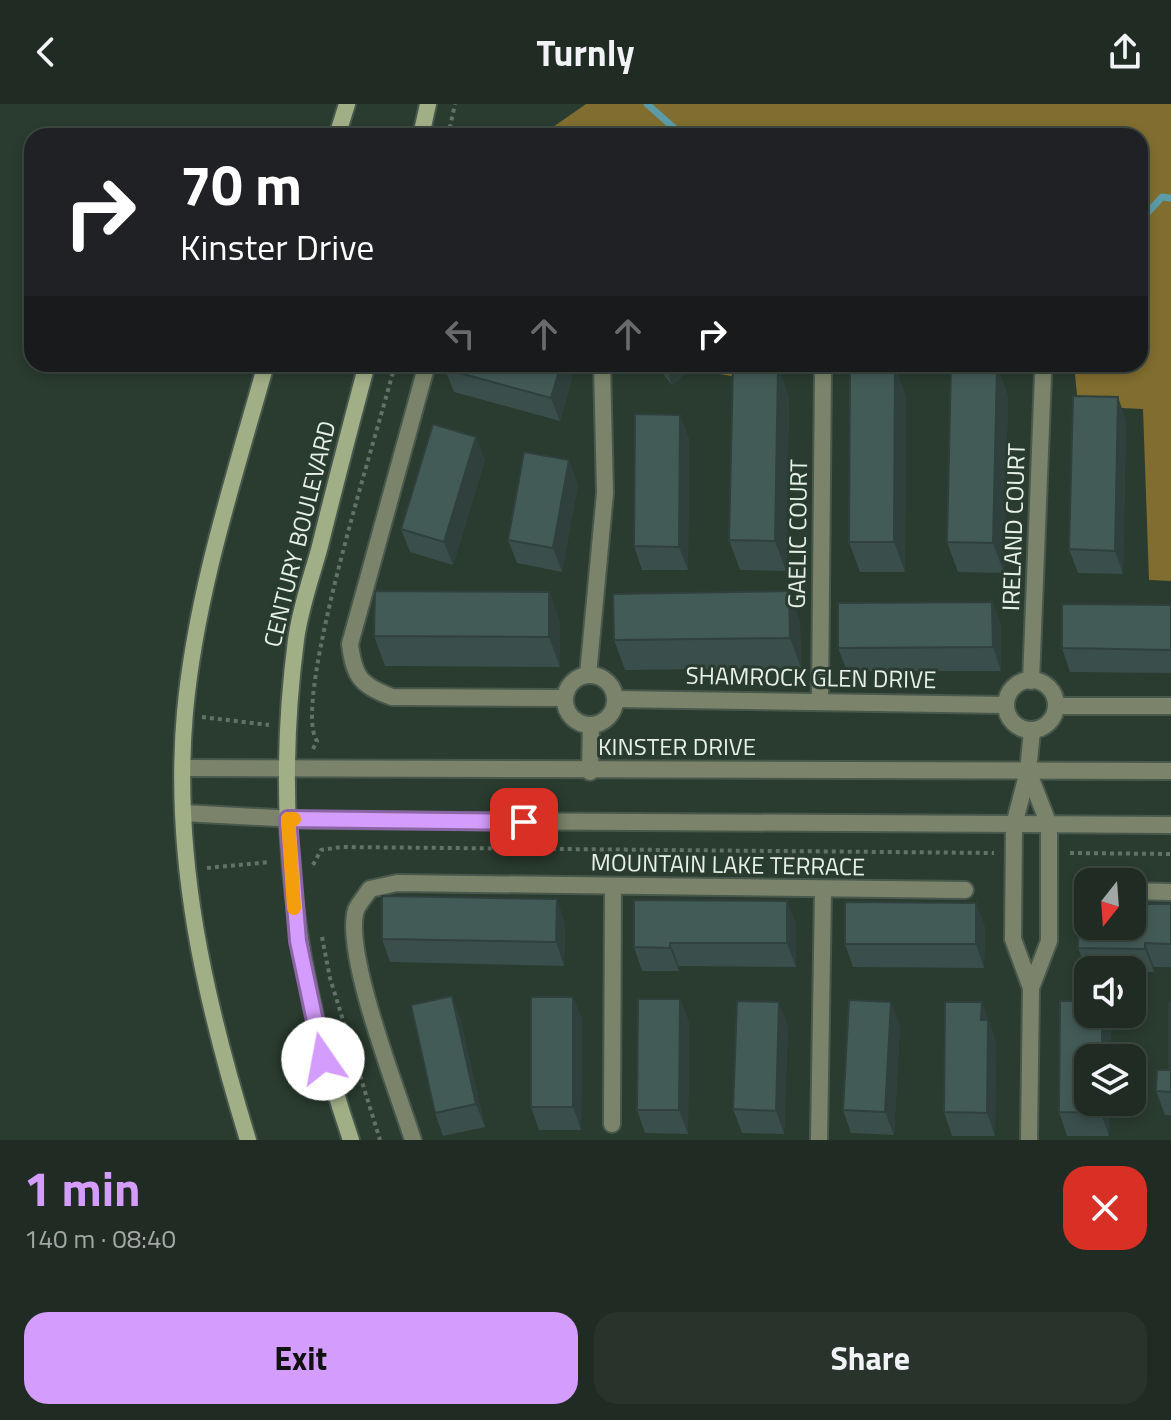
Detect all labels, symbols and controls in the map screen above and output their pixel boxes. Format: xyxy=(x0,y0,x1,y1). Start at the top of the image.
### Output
text: Turnly xyxy=(537,25,634,80)
icon: back xyxy=(24,30,68,74)
icon: share xyxy=(1103,30,1147,74)
text: 70 m xyxy=(180,142,302,227)
icon: right xyxy=(48,160,152,264)
text: Kinster Drive xyxy=(180,219,374,274)
icon: left xyxy=(438,312,482,356)
icon: ahead xyxy=(522,312,566,356)
icon: ahead xyxy=(606,312,650,356)
icon: right xyxy=(690,312,734,356)
street label: CENTURY BOULEVARD xyxy=(254,417,345,651)
street label: IRELAND COURT xyxy=(992,442,1034,612)
street label: GAELIC COURT xyxy=(778,459,816,609)
street label: SHAMROCK GLEN DRIVE xyxy=(685,657,937,697)
street label: KINSTER DRIVE xyxy=(598,728,756,764)
pin xyxy=(490,788,558,856)
icon: arrive xyxy=(502,800,546,844)
street label: MOUNTAIN LAKE TERRACE xyxy=(590,844,866,884)
north arrow xyxy=(1074,868,1146,940)
map controls xyxy=(1074,868,1146,1116)
button: sound xyxy=(1074,956,1146,1028)
position arrow xyxy=(281,1017,365,1101)
button: layers xyxy=(1074,1044,1146,1116)
text: 1 min xyxy=(24,1152,141,1225)
button: close xyxy=(1063,1166,1147,1250)
text: 140 m · 08:40 xyxy=(24,1219,176,1258)
button: Exit xyxy=(24,1312,578,1404)
button: Share xyxy=(594,1312,1147,1404)

